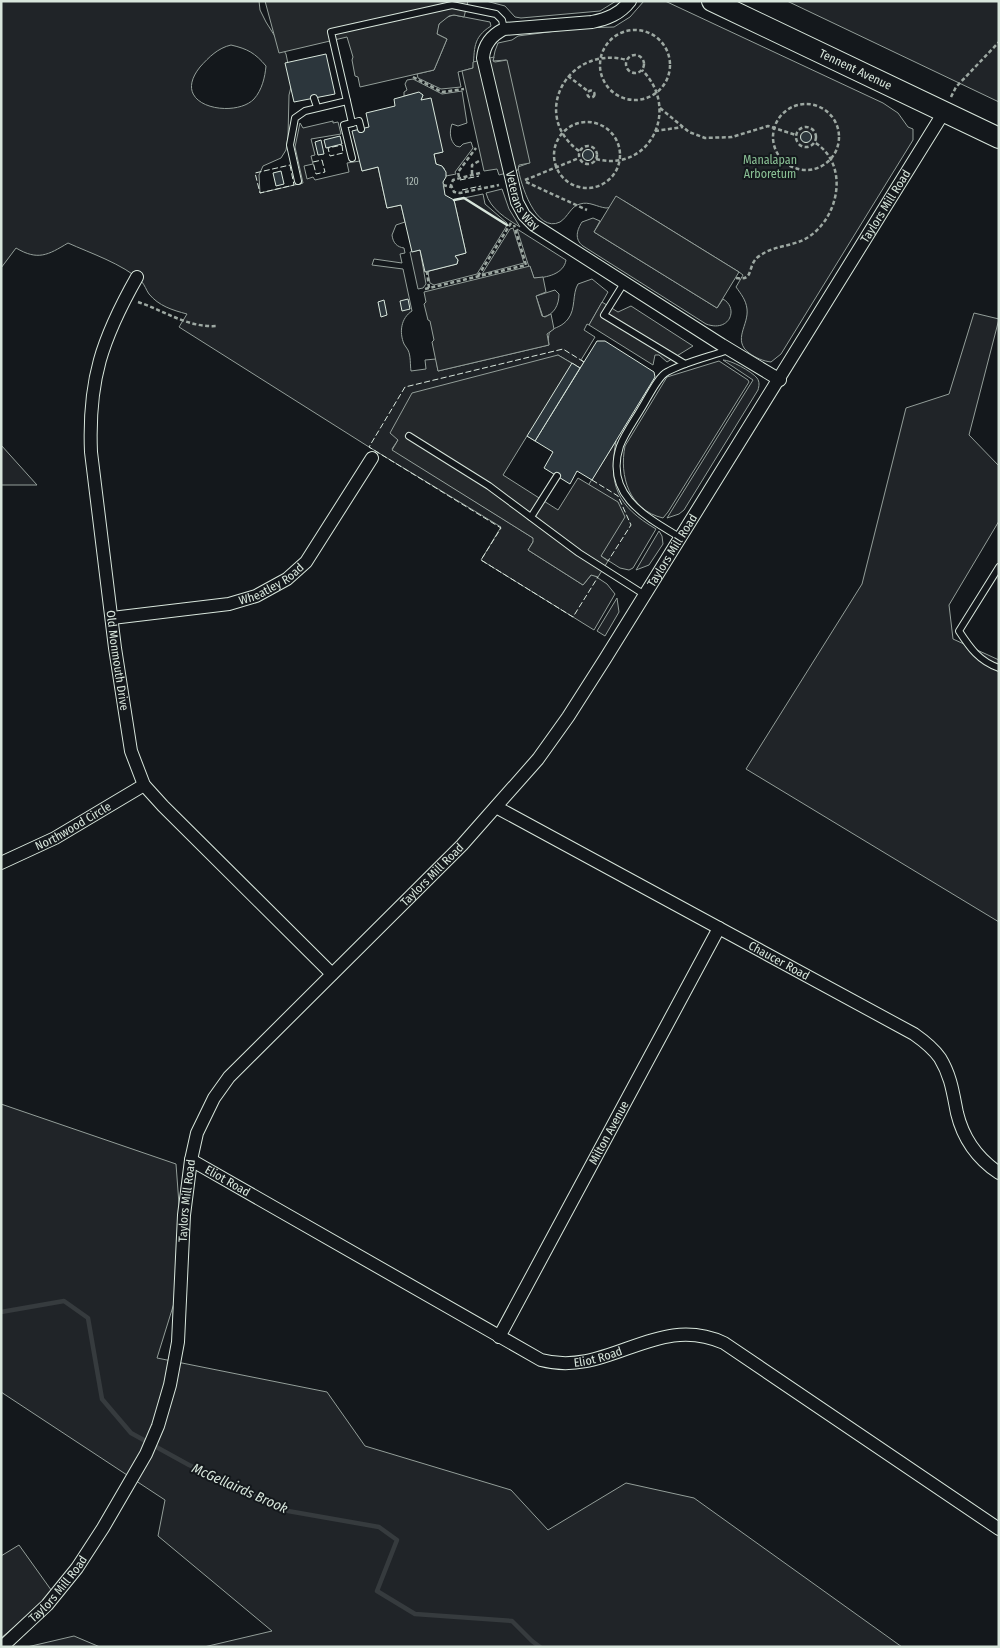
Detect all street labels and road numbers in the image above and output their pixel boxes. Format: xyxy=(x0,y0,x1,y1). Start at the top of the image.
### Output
street label: Tennent Avenue xyxy=(817,46,894,93)
street label: Taylors Mill Road xyxy=(858,167,913,245)
street label: Veterans Way xyxy=(503,170,542,234)
street label: Taylors Mill Road xyxy=(644,511,700,590)
street label: Wheatley Road xyxy=(237,560,307,608)
street label: Old Monmouth Drive xyxy=(103,609,132,712)
street label: Northwood Circle xyxy=(33,799,114,853)
street label: Taylors Mill Road xyxy=(398,840,467,909)
street label: Chaucer Road xyxy=(746,938,812,983)
street label: Milton Avenue xyxy=(586,1098,632,1167)
street label: Taylors Mill Road xyxy=(176,1159,198,1242)
street label: Eliot Road xyxy=(202,1162,253,1199)
street label: Eliot Road xyxy=(573,1344,624,1370)
street label: Taylors Mill Road xyxy=(26,1553,90,1625)

